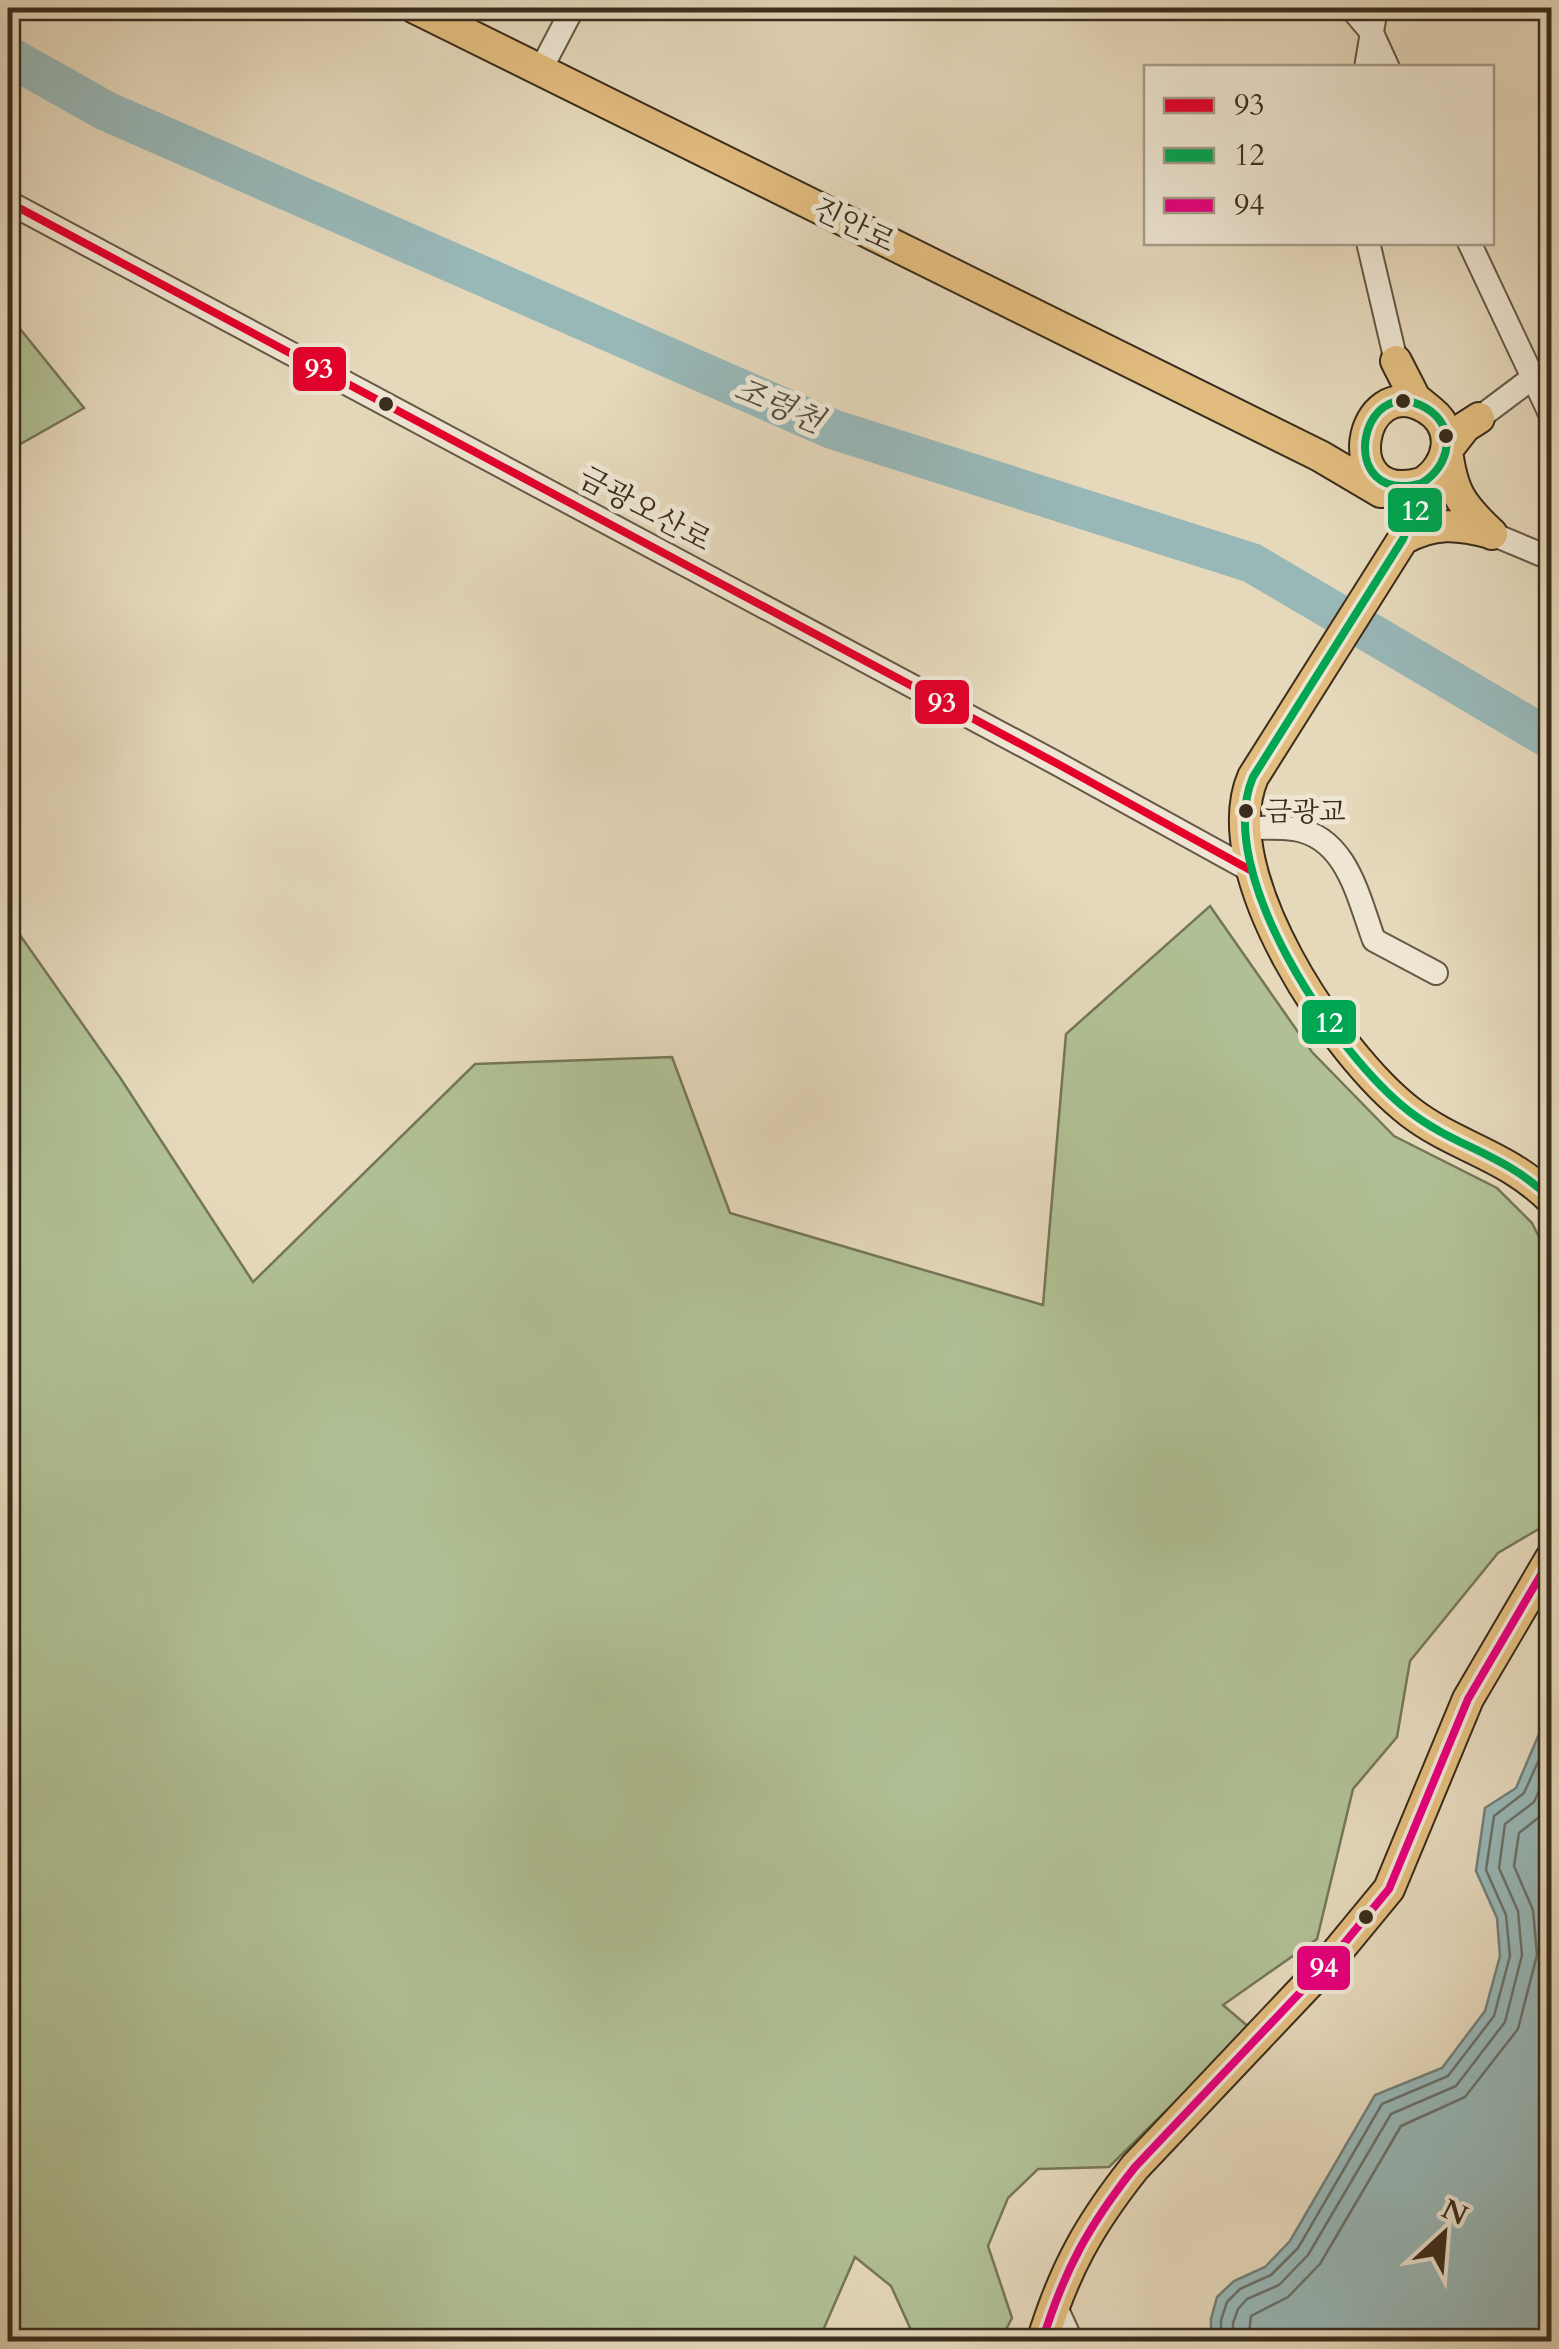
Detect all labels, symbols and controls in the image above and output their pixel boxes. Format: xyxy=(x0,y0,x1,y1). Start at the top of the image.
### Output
legend xyxy=(1144,65,1494,245)
text: 93 xyxy=(1234,85,1265,126)
text: 12 xyxy=(1234,135,1265,176)
text: 94 xyxy=(1234,185,1265,226)
street label: 진안로 xyxy=(806,188,902,263)
line badge: 93 xyxy=(291,345,348,393)
text: 93 xyxy=(305,350,333,388)
water label: 조령천 xyxy=(727,368,832,445)
unlabelled marker xyxy=(1393,391,1413,411)
unlabelled marker xyxy=(376,394,396,414)
unlabelled marker xyxy=(1436,426,1456,446)
street label: 금광오산로 xyxy=(571,457,718,562)
line badge: 12 xyxy=(1386,486,1444,534)
text: 12 xyxy=(1401,492,1429,530)
line badge: 93 xyxy=(913,678,971,726)
text: 93 xyxy=(928,684,956,722)
place label: 금광교 xyxy=(1265,793,1346,831)
marker: 금광교 xyxy=(1236,801,1256,821)
line badge: 12 xyxy=(1300,998,1358,1046)
text: 12 xyxy=(1315,1004,1343,1042)
unlabelled marker xyxy=(1356,1907,1376,1927)
line badge: 94 xyxy=(1295,1944,1352,1992)
text: 94 xyxy=(1310,1949,1338,1987)
north arrow xyxy=(1394,2184,1494,2284)
text: N xyxy=(1435,2190,1474,2235)

